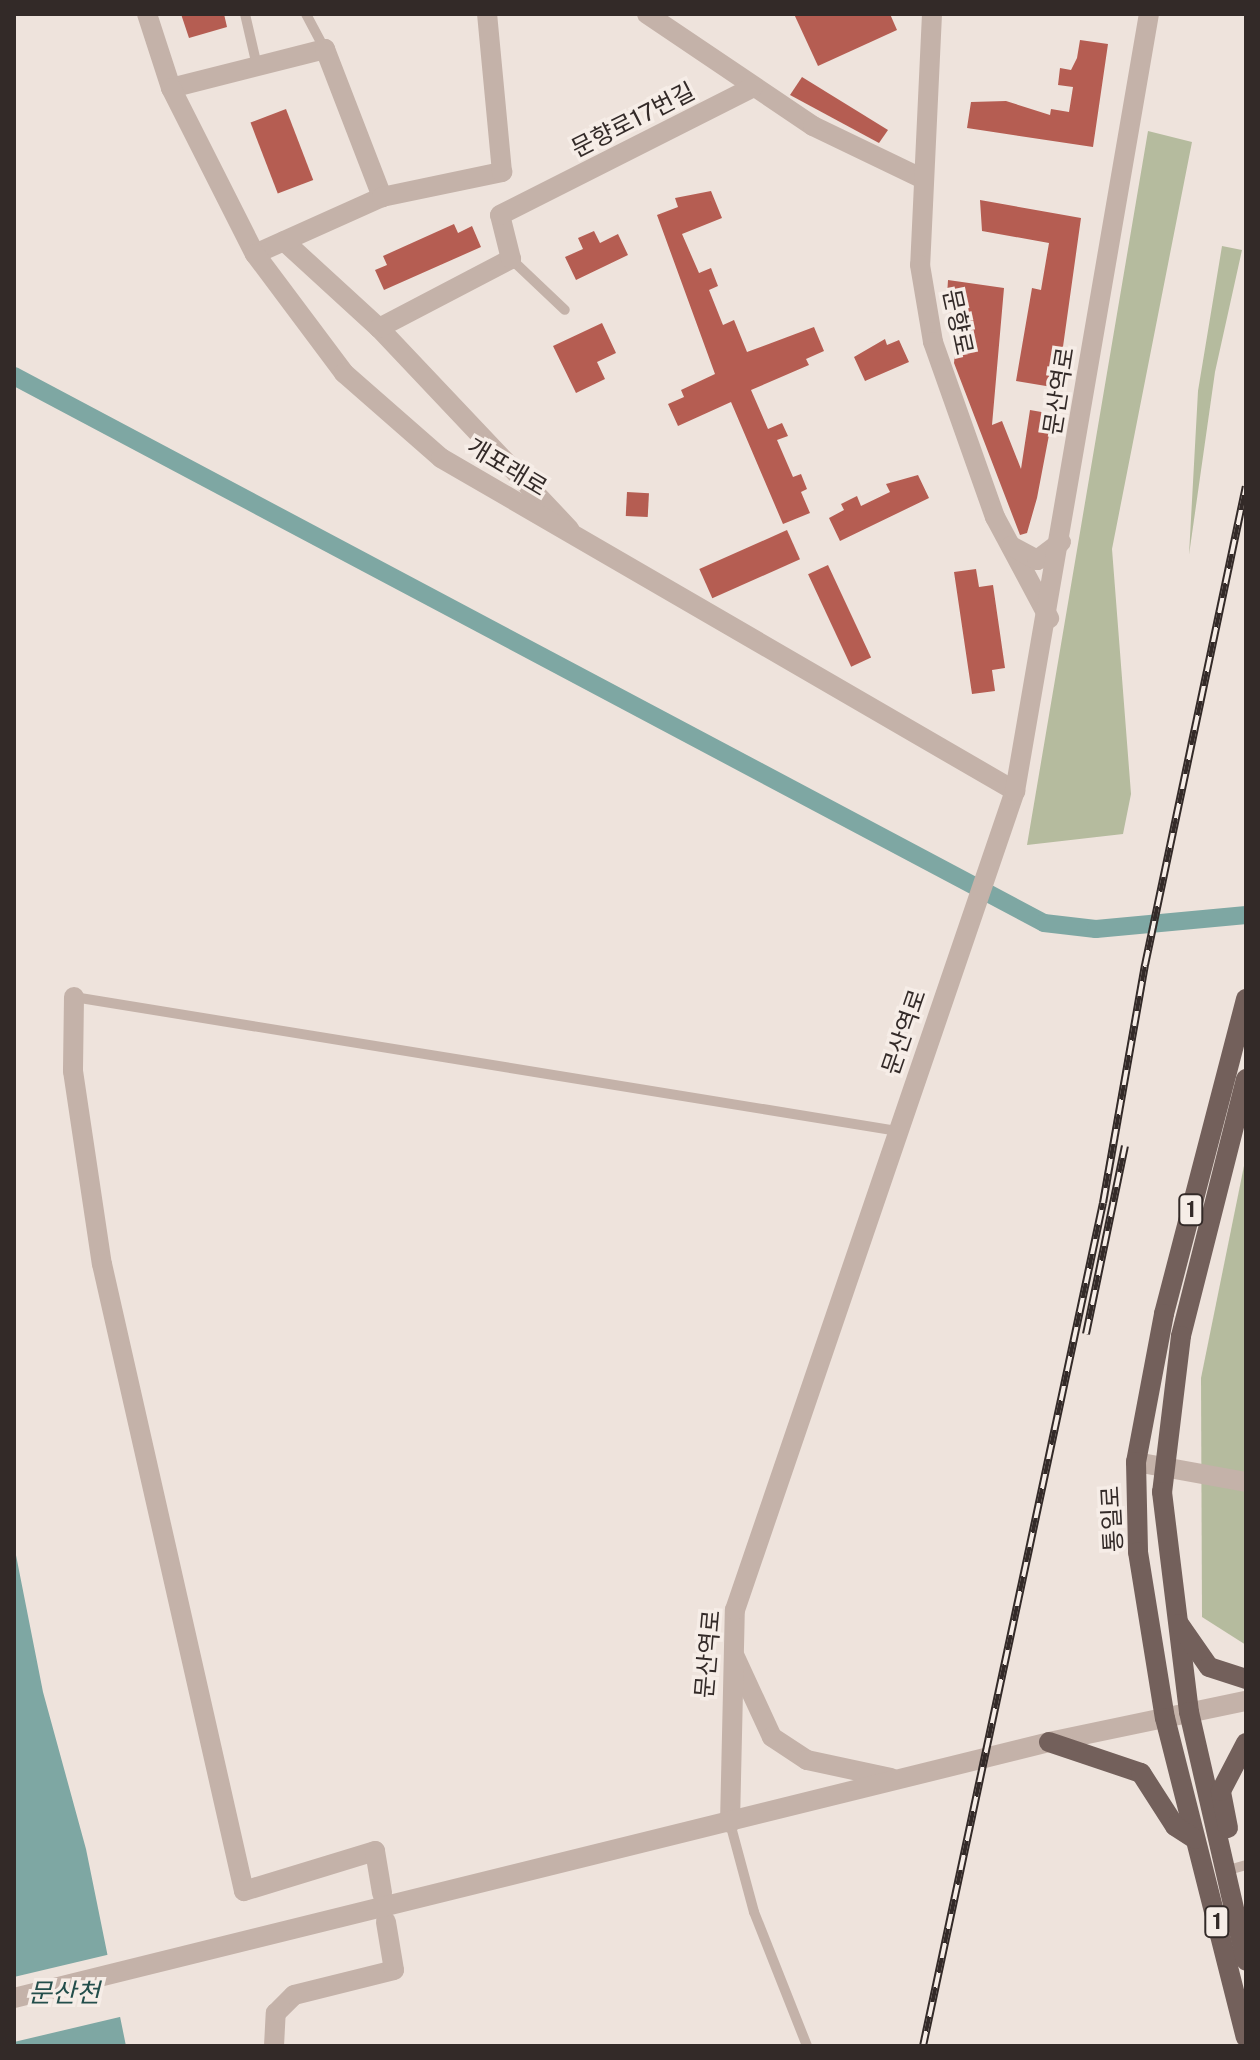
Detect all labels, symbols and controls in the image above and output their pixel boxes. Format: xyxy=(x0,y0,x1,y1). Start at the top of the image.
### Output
street label: 문향로17번길 xyxy=(567,77,699,163)
street label: 문향로 xyxy=(937,287,979,357)
street label: 문산역로 xyxy=(1038,345,1080,437)
street label: 개포래로 xyxy=(462,432,552,502)
street label: 문산역로 xyxy=(876,986,932,1078)
road number: 1 xyxy=(1177,1192,1205,1228)
street label: 통일로 xyxy=(1096,1485,1128,1553)
street label: 문산역로 xyxy=(690,1609,726,1699)
road number: 1 xyxy=(1203,1904,1231,1940)
water label: 문산천 xyxy=(28,1977,100,2009)

